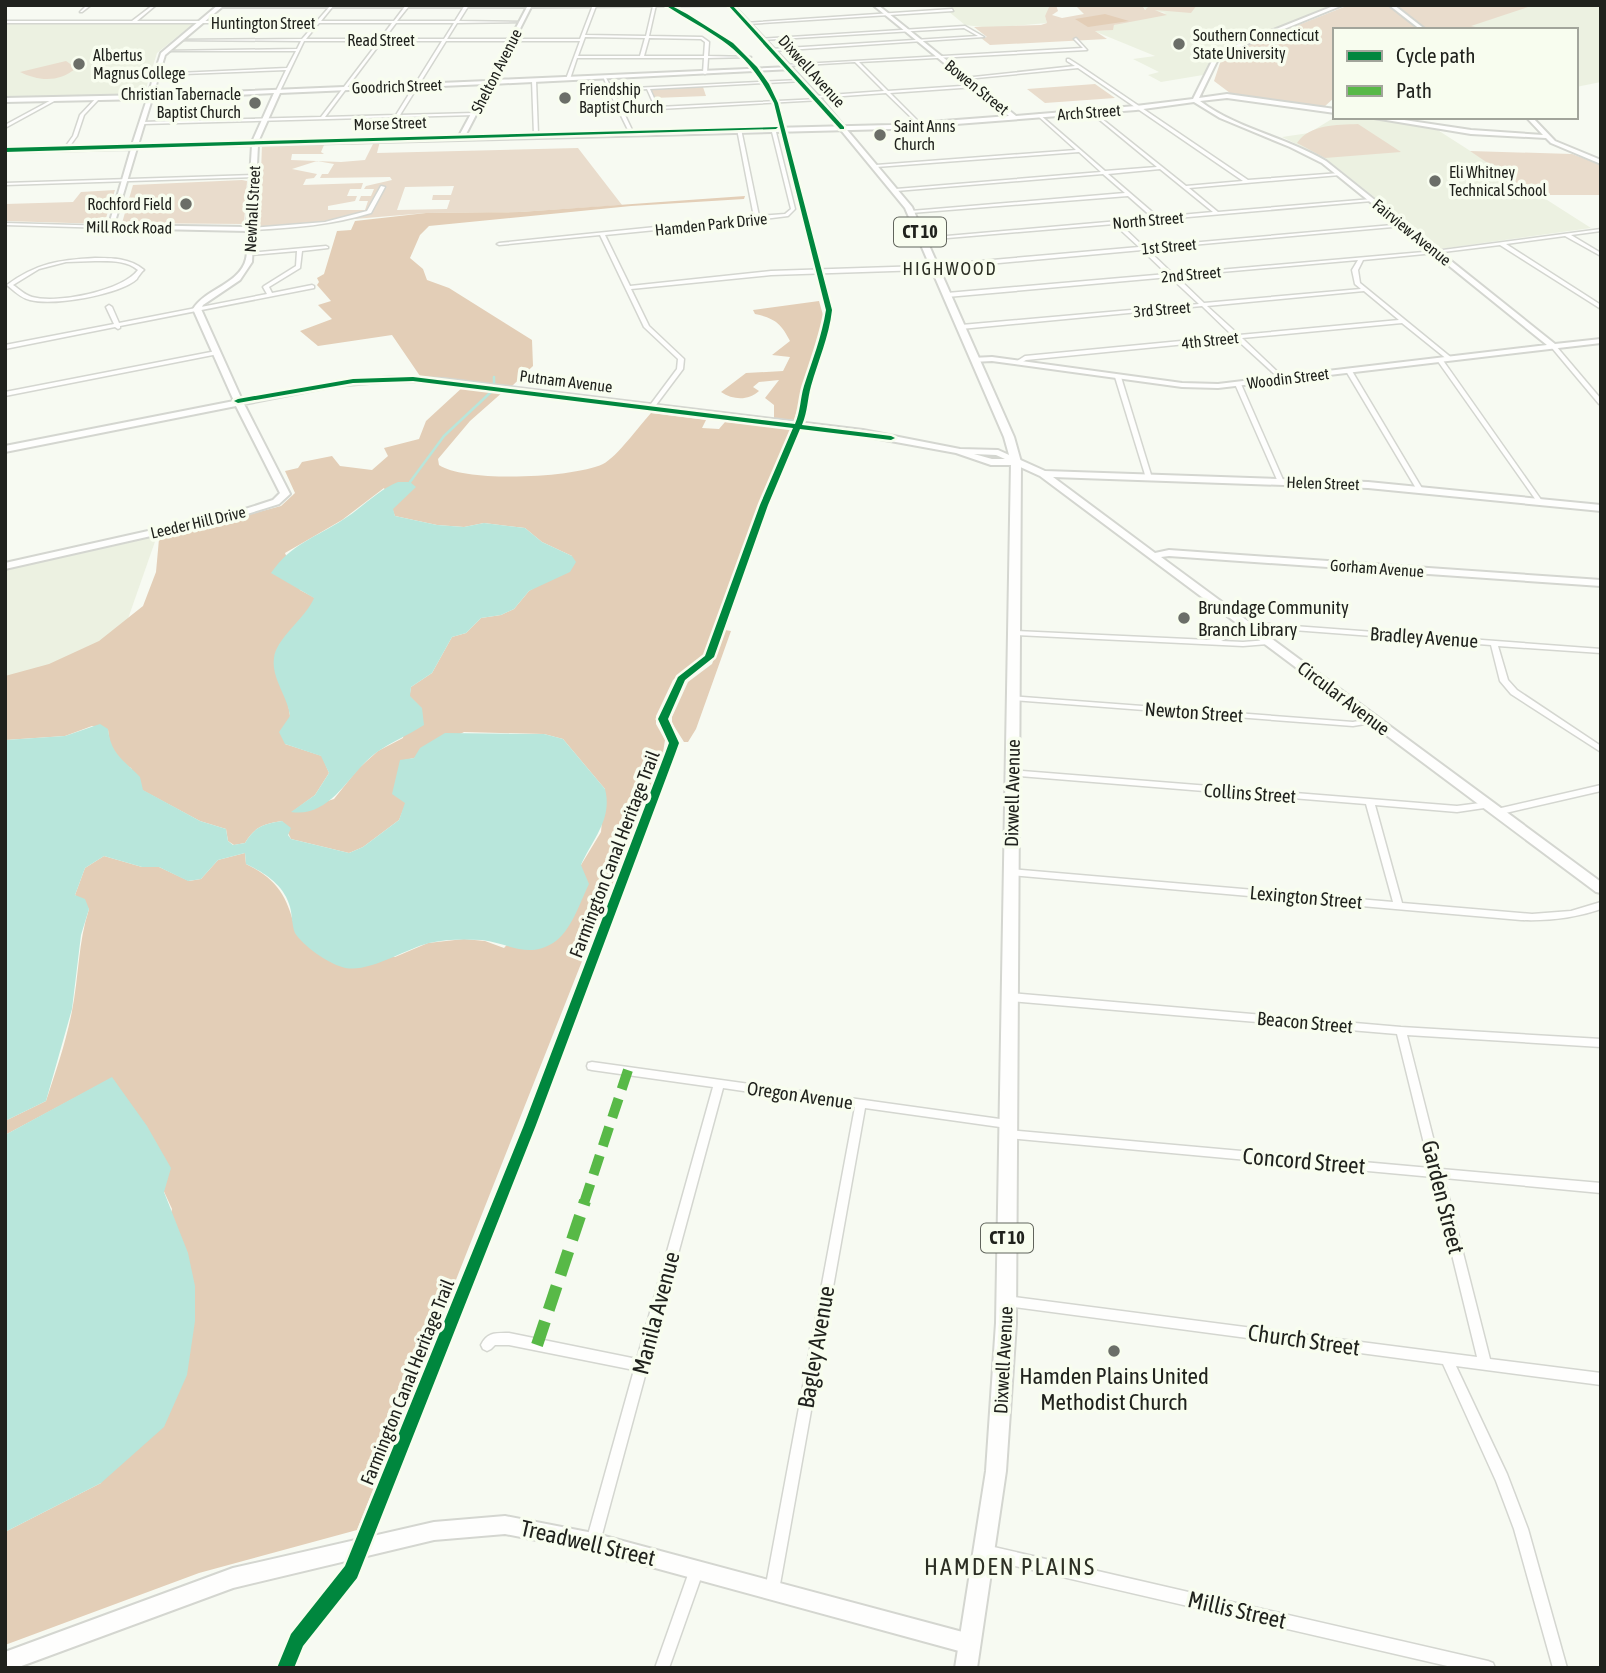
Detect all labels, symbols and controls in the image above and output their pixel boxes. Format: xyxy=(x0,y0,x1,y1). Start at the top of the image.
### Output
street label: Huntington Street xyxy=(211,14,316,33)
street label: Shelton Avenue xyxy=(467,26,525,116)
place label: Southern Connecticut State University xyxy=(1193,26,1320,63)
legend xyxy=(1333,28,1578,119)
street label: Read Street xyxy=(347,31,415,49)
street label: Dixwell Avenue xyxy=(775,31,849,111)
marker: Southern Connecticut State University xyxy=(1171,36,1187,52)
text: Cycle path xyxy=(1396,43,1475,67)
place label: Albertus Magnus College xyxy=(93,46,186,83)
marker: Albertus Magnus College xyxy=(71,56,87,72)
street label: Bowen Street xyxy=(942,56,1013,118)
street label: Goodrich Street xyxy=(351,75,443,97)
text: Path xyxy=(1396,78,1432,102)
place label: Friendship Baptist Church xyxy=(579,80,663,117)
place label: Christian Tabernacle Baptist Church xyxy=(121,85,241,122)
marker: Friendship Baptist Church xyxy=(557,90,573,106)
marker: Christian Tabernacle Baptist Church xyxy=(247,95,263,111)
street label: Arch Street xyxy=(1057,101,1122,123)
street label: Morse Street xyxy=(353,113,427,133)
place label: Saint Anns Church xyxy=(894,117,956,153)
marker: Saint Anns Church xyxy=(872,127,888,143)
place label: Eli Whitney Technical School xyxy=(1449,163,1548,199)
street label: Newhall Street xyxy=(241,165,263,253)
marker: Eli Whitney Technical School xyxy=(1427,173,1443,189)
place label: Rochford Field xyxy=(87,195,172,213)
street label: Fairview Avenue xyxy=(1369,195,1455,269)
marker: Rochford Field xyxy=(178,196,194,212)
street label: North Street xyxy=(1112,208,1185,232)
street label: Hamden Park Drive xyxy=(654,209,768,239)
street label: Mill Rock Road xyxy=(86,217,172,237)
road number: CT 10 xyxy=(894,218,946,246)
street label: 1st Street xyxy=(1141,235,1198,257)
district label: HIGHWOOD xyxy=(902,258,998,279)
street label: 2nd Street xyxy=(1160,262,1222,286)
street label: 3rd Street xyxy=(1133,298,1192,320)
street label: 4th Street xyxy=(1181,328,1240,352)
street label: Woodin Street xyxy=(1246,364,1330,392)
street label: Putnam Avenue xyxy=(519,366,613,396)
street label: Helen Street xyxy=(1286,473,1360,493)
street label: Leeder Hill Drive xyxy=(149,502,247,542)
street label: Gorham Avenue xyxy=(1330,556,1424,580)
place label: Brundage Community Branch Library xyxy=(1198,596,1349,640)
marker: Brundage Community Branch Library xyxy=(1176,610,1192,626)
street label: Bradley Avenue xyxy=(1369,622,1479,652)
street label: Circular Avenue xyxy=(1294,656,1394,740)
street label: Newton Street xyxy=(1144,698,1244,726)
street label: Dixwell Avenue xyxy=(1000,739,1024,847)
street label: Farmington Canal Heritage Trail xyxy=(564,747,664,961)
street label: Collins Street xyxy=(1203,779,1297,807)
street label: Lexington Street xyxy=(1249,881,1363,913)
street label: Beacon Street xyxy=(1256,1007,1354,1037)
street label: Oregon Avenue xyxy=(746,1077,854,1113)
street label: Garden Street xyxy=(1416,1138,1470,1256)
street label: Concord Street xyxy=(1242,1143,1366,1179)
road number: CT 10 xyxy=(981,1224,1033,1252)
street label: Manila Avenue xyxy=(627,1249,685,1377)
street label: Farmington Canal Heritage Trail xyxy=(356,1276,458,1488)
street label: Bagley Avenue xyxy=(792,1284,840,1410)
street label: Dixwell Avenue xyxy=(989,1306,1017,1414)
street label: Church Street xyxy=(1246,1319,1362,1361)
marker: Hamden Plains United Methodist Church xyxy=(1106,1343,1122,1359)
place label: Hamden Plains United Methodist Church xyxy=(1019,1363,1209,1415)
street label: Treadwell Street xyxy=(518,1515,658,1571)
district label: HAMDEN PLAINS xyxy=(924,1553,1096,1580)
street label: Millis Street xyxy=(1185,1586,1289,1634)

